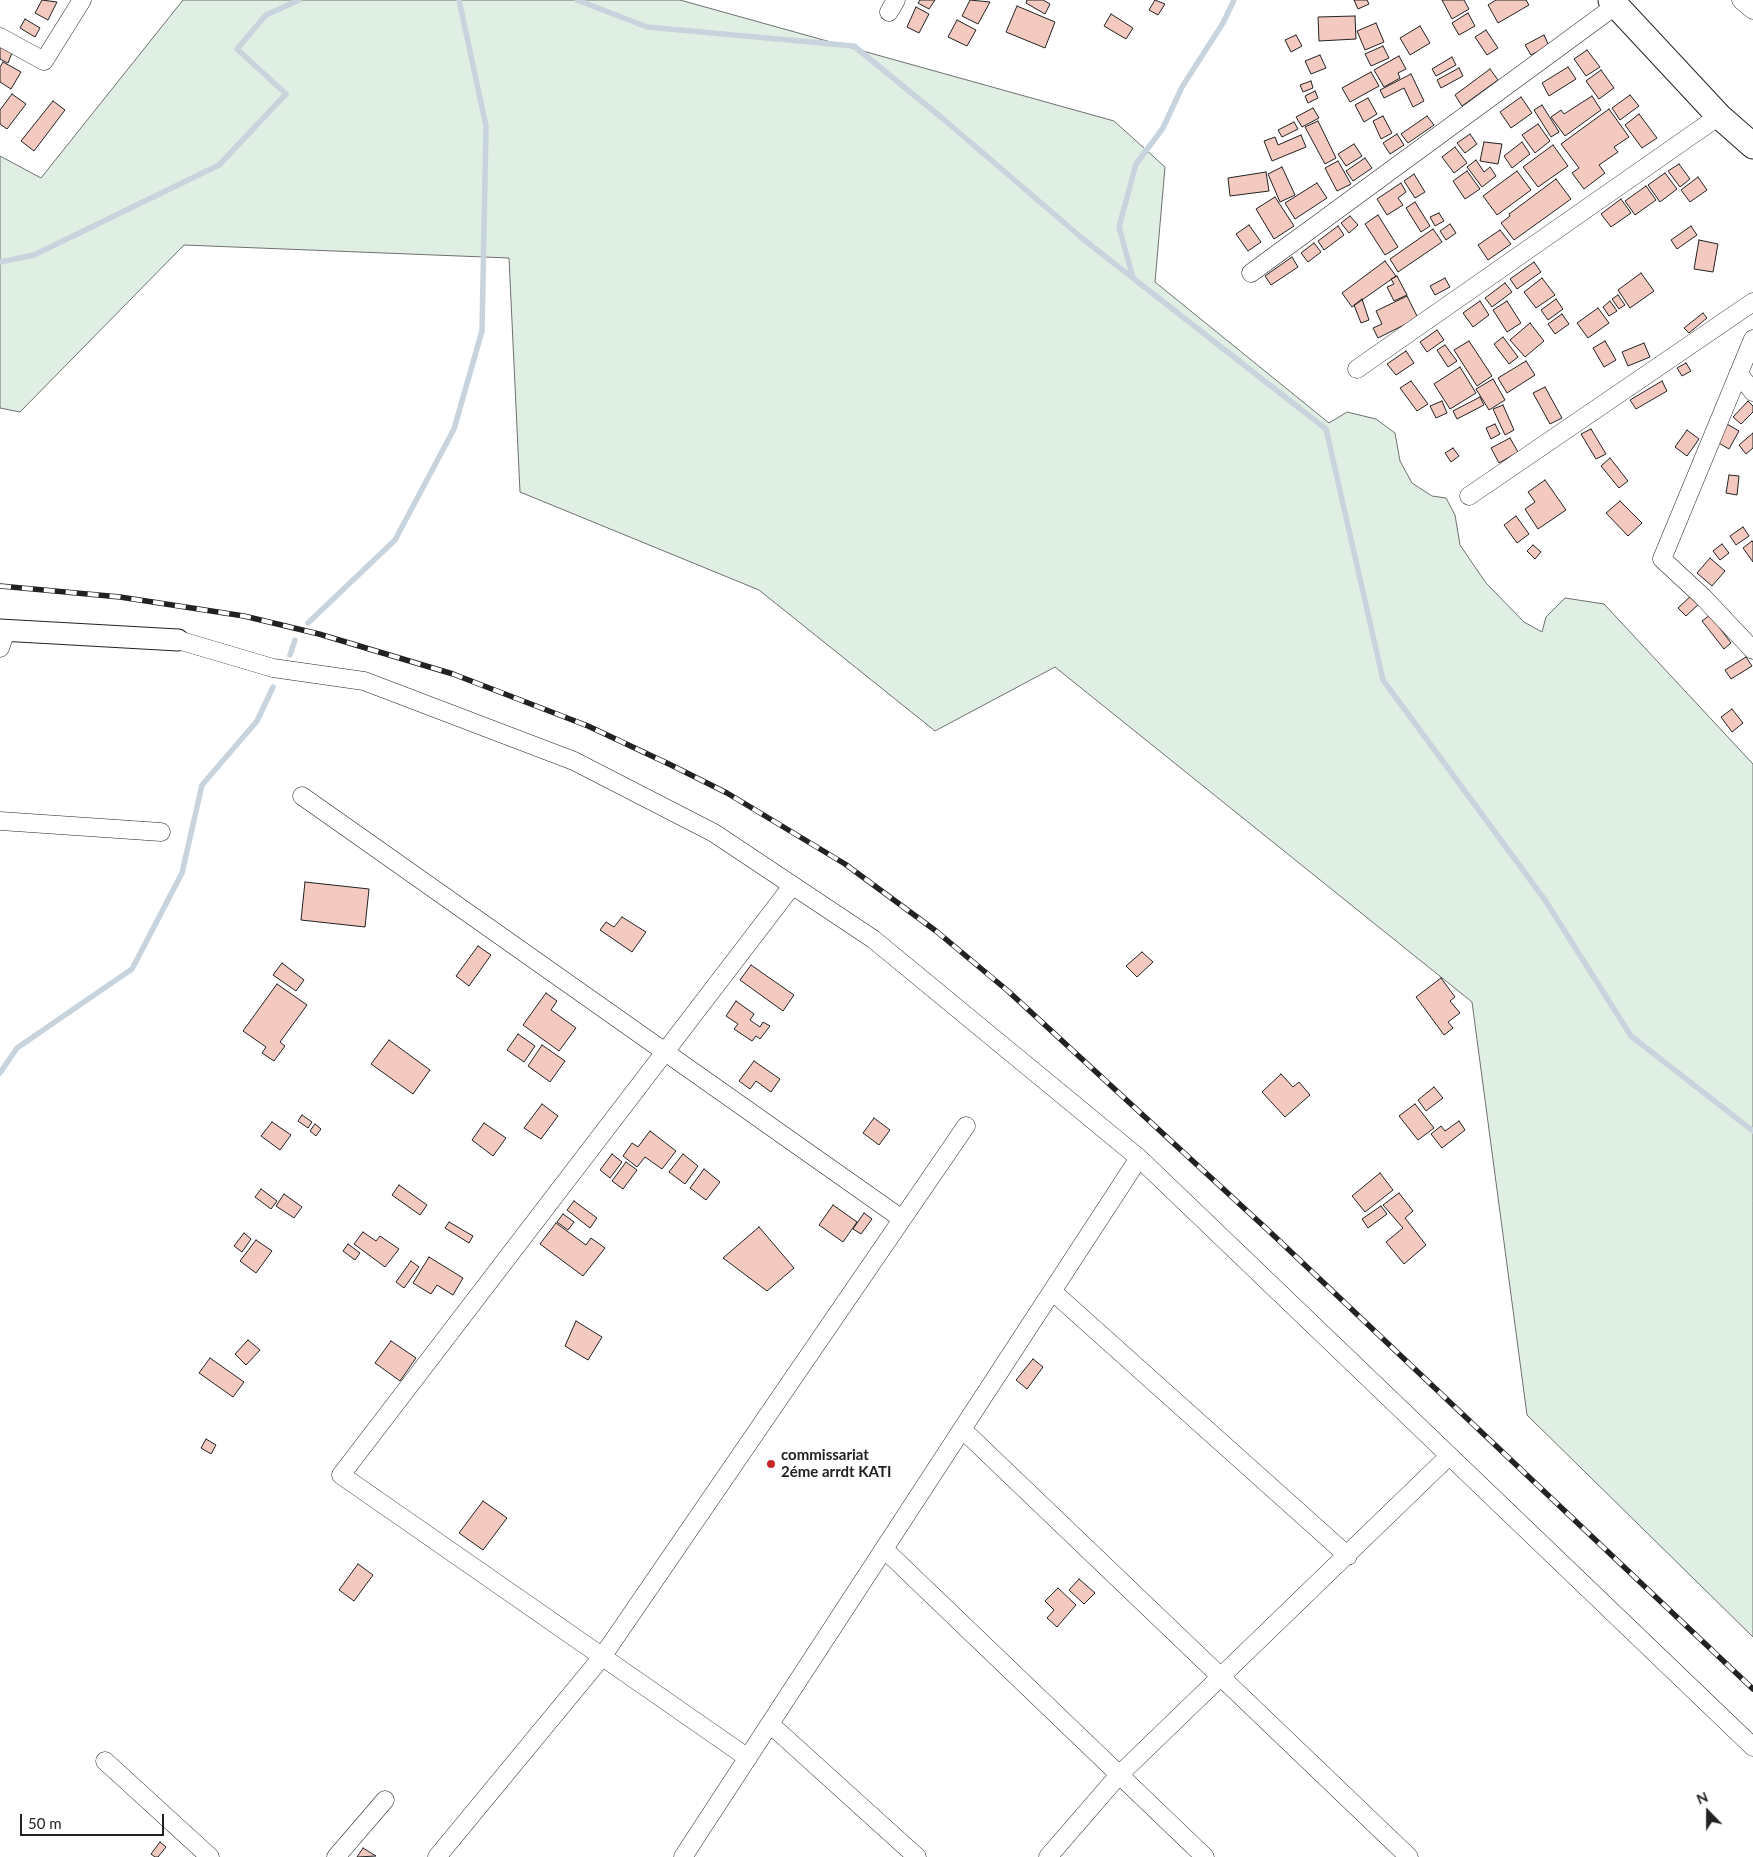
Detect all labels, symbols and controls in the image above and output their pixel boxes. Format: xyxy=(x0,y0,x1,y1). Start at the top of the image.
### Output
place label: commissariat 2éme arrdt KATI xyxy=(781,1446,891,1481)
marker: commissariat 2éme arrdt KATI xyxy=(765,1458,777,1470)
north arrow xyxy=(1683,1787,1733,1837)
text: N xyxy=(1694,1788,1710,1808)
scale bar xyxy=(22,1804,166,1836)
text: 50 m xyxy=(28,1814,62,1832)

